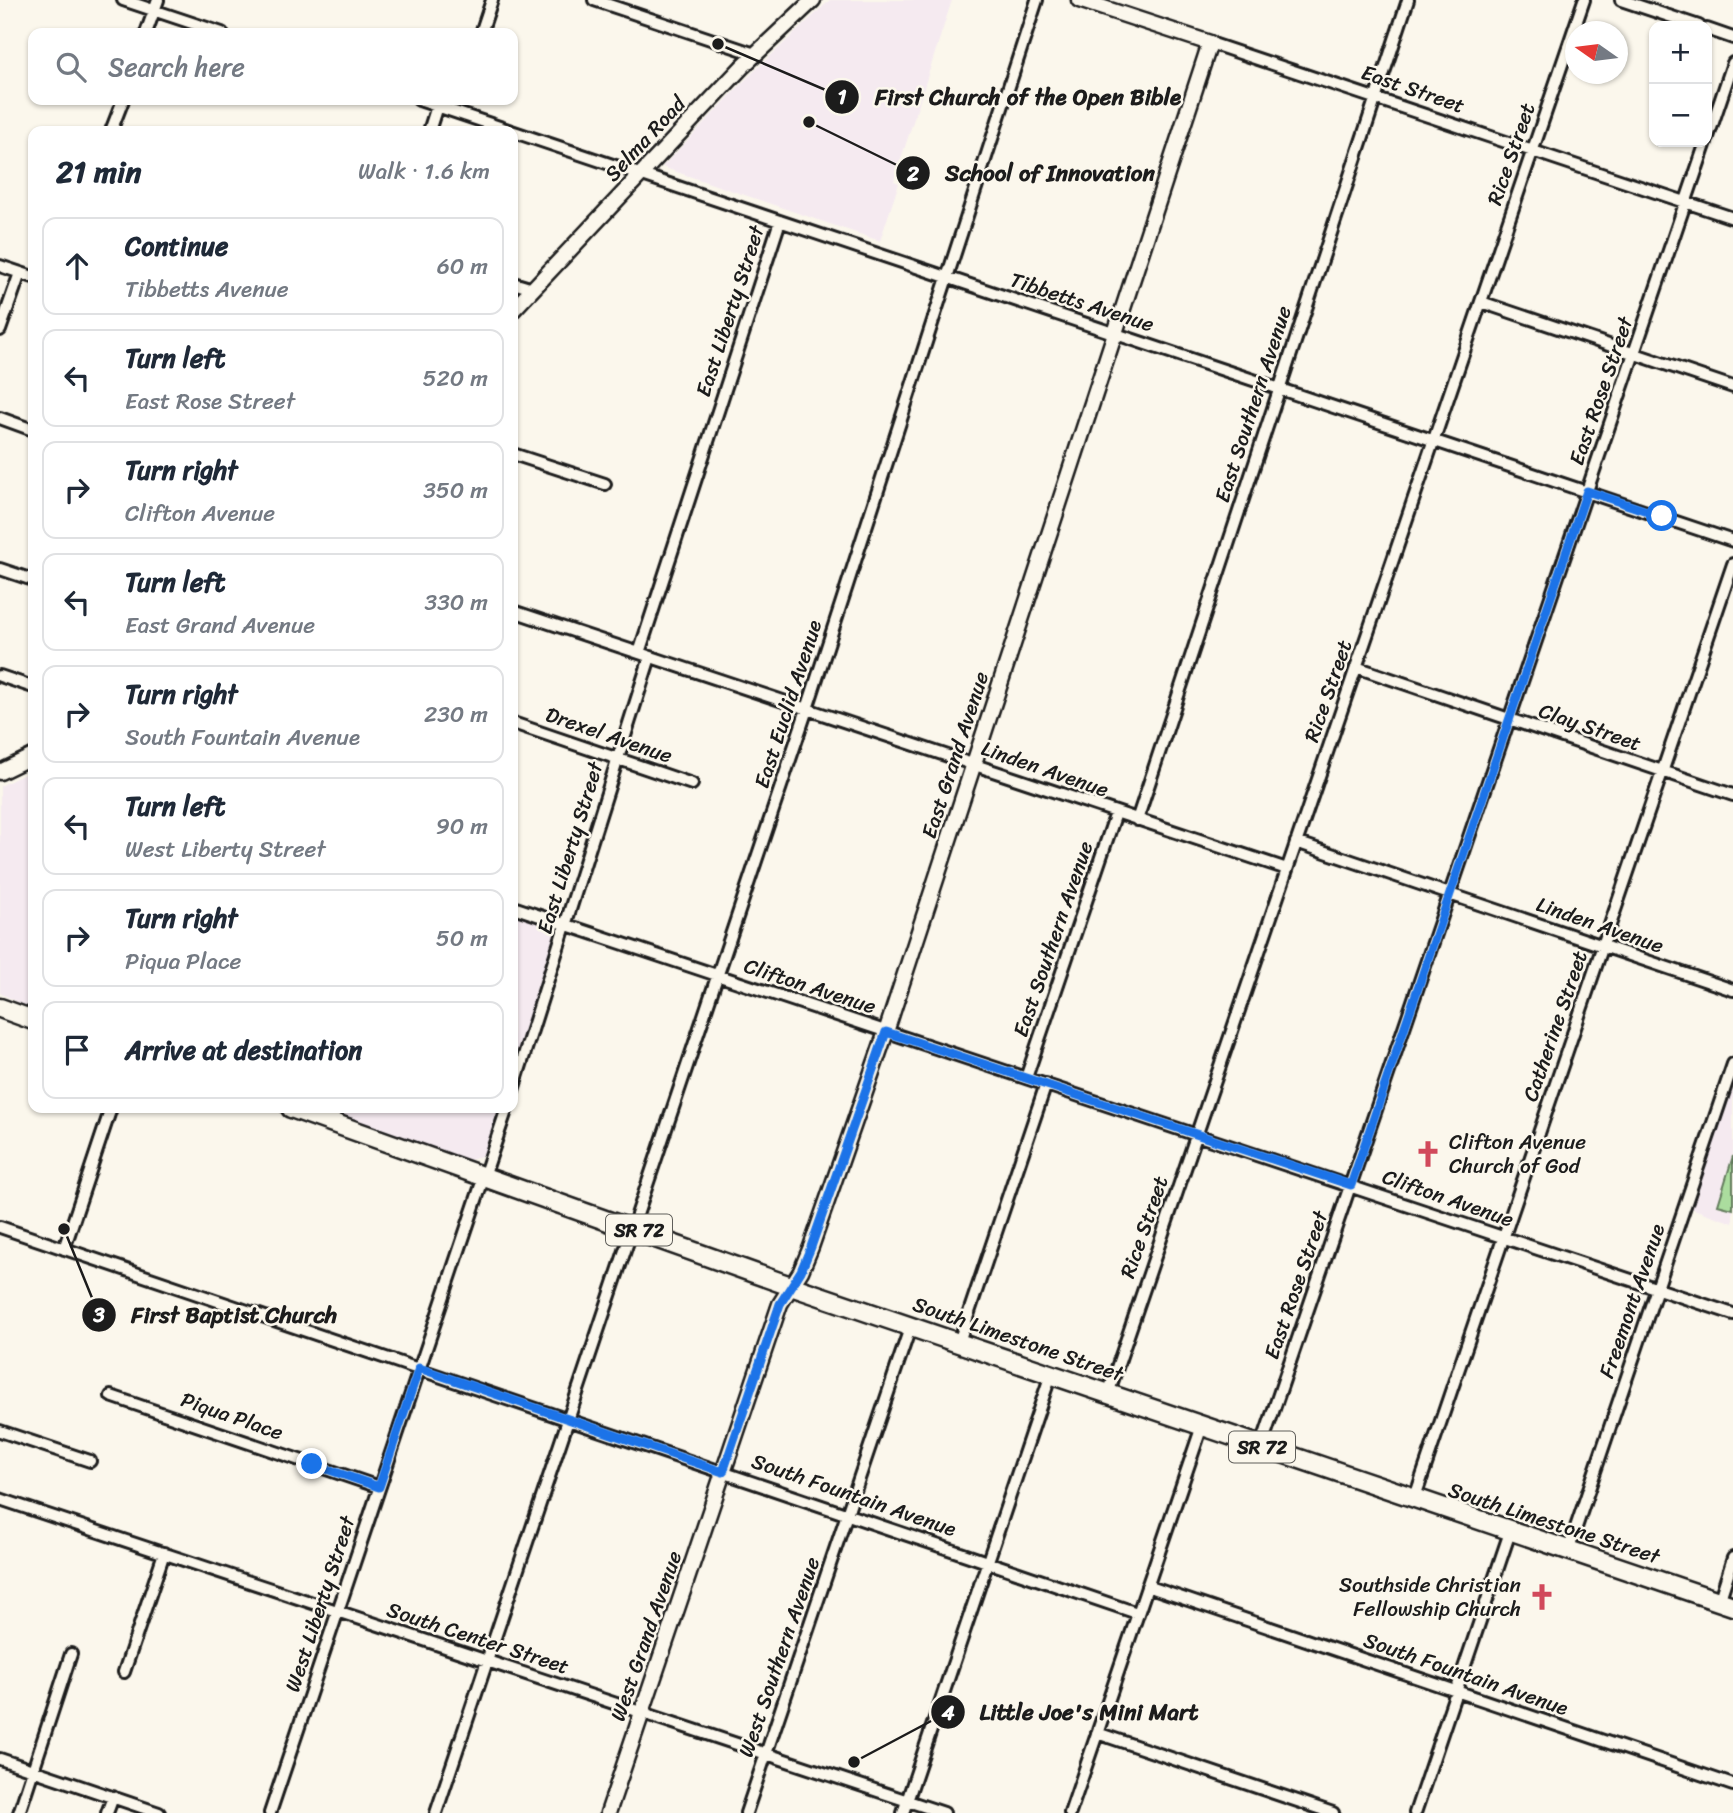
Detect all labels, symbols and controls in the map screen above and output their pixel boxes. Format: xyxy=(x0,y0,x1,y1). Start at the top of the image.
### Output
north arrow xyxy=(1565,21,1628,84)
map controls xyxy=(1649,21,1712,147)
button: + xyxy=(1649,21,1712,84)
search box xyxy=(28,28,518,105)
text: Search here xyxy=(108,44,245,90)
icon: search xyxy=(52,48,90,86)
street label: East Street xyxy=(1356,54,1470,124)
callout: First Church of the Open Bible xyxy=(825,75,1197,119)
text: First Church of the Open Bible xyxy=(874,77,1182,118)
text: 1 xyxy=(837,78,847,116)
button: − xyxy=(1649,84,1712,147)
street label: Selma Road xyxy=(595,86,697,191)
street label: Rice Street xyxy=(1476,98,1546,210)
text: 21 min xyxy=(56,145,141,199)
text: Walk · 1.6 km xyxy=(358,151,490,192)
callout: School of Innovation xyxy=(896,151,1169,195)
text: School of Innovation xyxy=(944,153,1155,194)
text: 2 xyxy=(906,155,919,193)
street label: East Liberty Street xyxy=(684,219,776,402)
text: Continue xyxy=(125,223,228,269)
text: 60 m xyxy=(437,246,488,287)
icon: ahead xyxy=(58,247,96,285)
street label: Tibbetts Avenue xyxy=(1005,261,1159,343)
text: Tibbetts Avenue xyxy=(125,269,289,310)
street label: East Southern Avenue xyxy=(1203,300,1303,507)
street label: East Rose Street xyxy=(1558,310,1645,471)
text: Turn left xyxy=(125,335,225,381)
text: 520 m xyxy=(422,358,488,399)
icon: left xyxy=(58,359,96,397)
text: East Rose Street xyxy=(125,381,295,422)
text: Turn right xyxy=(125,447,238,493)
text: 350 m xyxy=(423,470,488,511)
icon: right xyxy=(58,471,96,509)
text: Clifton Avenue xyxy=(125,493,275,534)
route start xyxy=(1646,500,1677,531)
text: Turn left xyxy=(125,559,225,605)
text: 330 m xyxy=(425,582,488,623)
icon: left xyxy=(58,583,96,621)
text: East Grand Avenue xyxy=(125,605,315,646)
street label: East Euclid Avenue xyxy=(743,615,833,793)
street label: Rice Street xyxy=(1293,635,1363,747)
street label: East Grand Avenue xyxy=(910,666,1000,843)
text: Turn right xyxy=(125,671,238,717)
street label: Clay Street xyxy=(1534,692,1646,762)
text: 230 m xyxy=(424,694,488,735)
icon: right xyxy=(58,695,96,733)
street label: Drexel Avenue xyxy=(540,696,678,775)
text: South Fountain Avenue xyxy=(125,717,360,758)
street label: Linden Avenue xyxy=(976,729,1114,809)
street label: East Liberty Street xyxy=(526,756,615,939)
text: Turn left xyxy=(125,783,225,829)
text: 90 m xyxy=(436,806,488,847)
icon: left xyxy=(58,807,96,845)
text: West Liberty Street xyxy=(125,829,326,870)
street label: East Southern Avenue xyxy=(1002,836,1104,1042)
street label: Linden Avenue xyxy=(1531,885,1669,965)
text: Turn right xyxy=(125,895,238,941)
text: 50 m xyxy=(436,918,488,959)
icon: right xyxy=(58,919,96,957)
text: Piqua Place xyxy=(125,941,241,982)
street label: Catherine Street xyxy=(1511,945,1599,1107)
street label: Clifton Avenue xyxy=(739,947,881,1025)
text: Arrive at destination xyxy=(125,1027,362,1073)
icon: arrive xyxy=(58,1031,96,1069)
place label: Clifton Avenue Church of God xyxy=(1449,1123,1586,1185)
church icon: Clifton Avenue Church of God xyxy=(1413,1139,1443,1169)
street label: Clifton Avenue xyxy=(1377,1158,1519,1238)
street label: Rice Street xyxy=(1109,1171,1179,1283)
street label: East Rose Street xyxy=(1253,1204,1340,1365)
road number: SR 72 xyxy=(606,1214,672,1246)
street label: Freemont Avenue xyxy=(1588,1219,1676,1383)
street label: South Limestone Street xyxy=(907,1285,1130,1393)
callout: First Baptist Church xyxy=(82,1293,351,1337)
text: First Baptist Church xyxy=(130,1295,337,1336)
text: 3 xyxy=(92,1296,105,1334)
street label: Piqua Place xyxy=(176,1381,289,1451)
road number: SR 72 xyxy=(1229,1432,1295,1462)
street label: South Fountain Avenue xyxy=(746,1442,962,1548)
route end xyxy=(296,1448,327,1479)
street label: South Limestone Street xyxy=(1443,1471,1666,1576)
street label: West Liberty Street xyxy=(274,1510,367,1697)
street label: West Grand Avenue xyxy=(599,1545,693,1727)
street label: West Southern Avenue xyxy=(727,1551,831,1762)
place label: Southside Christian Fellowship Church xyxy=(1339,1566,1521,1628)
church icon: Southside Christian Fellowship Church xyxy=(1527,1582,1557,1612)
street label: South Center Street xyxy=(382,1591,574,1685)
street label: South Fountain Avenue xyxy=(1358,1621,1574,1727)
callout: Little Joe's Mini Mart xyxy=(931,1690,1213,1734)
text: Little Joe's Mini Mart xyxy=(980,1692,1198,1733)
text: 4 xyxy=(940,1694,955,1732)

